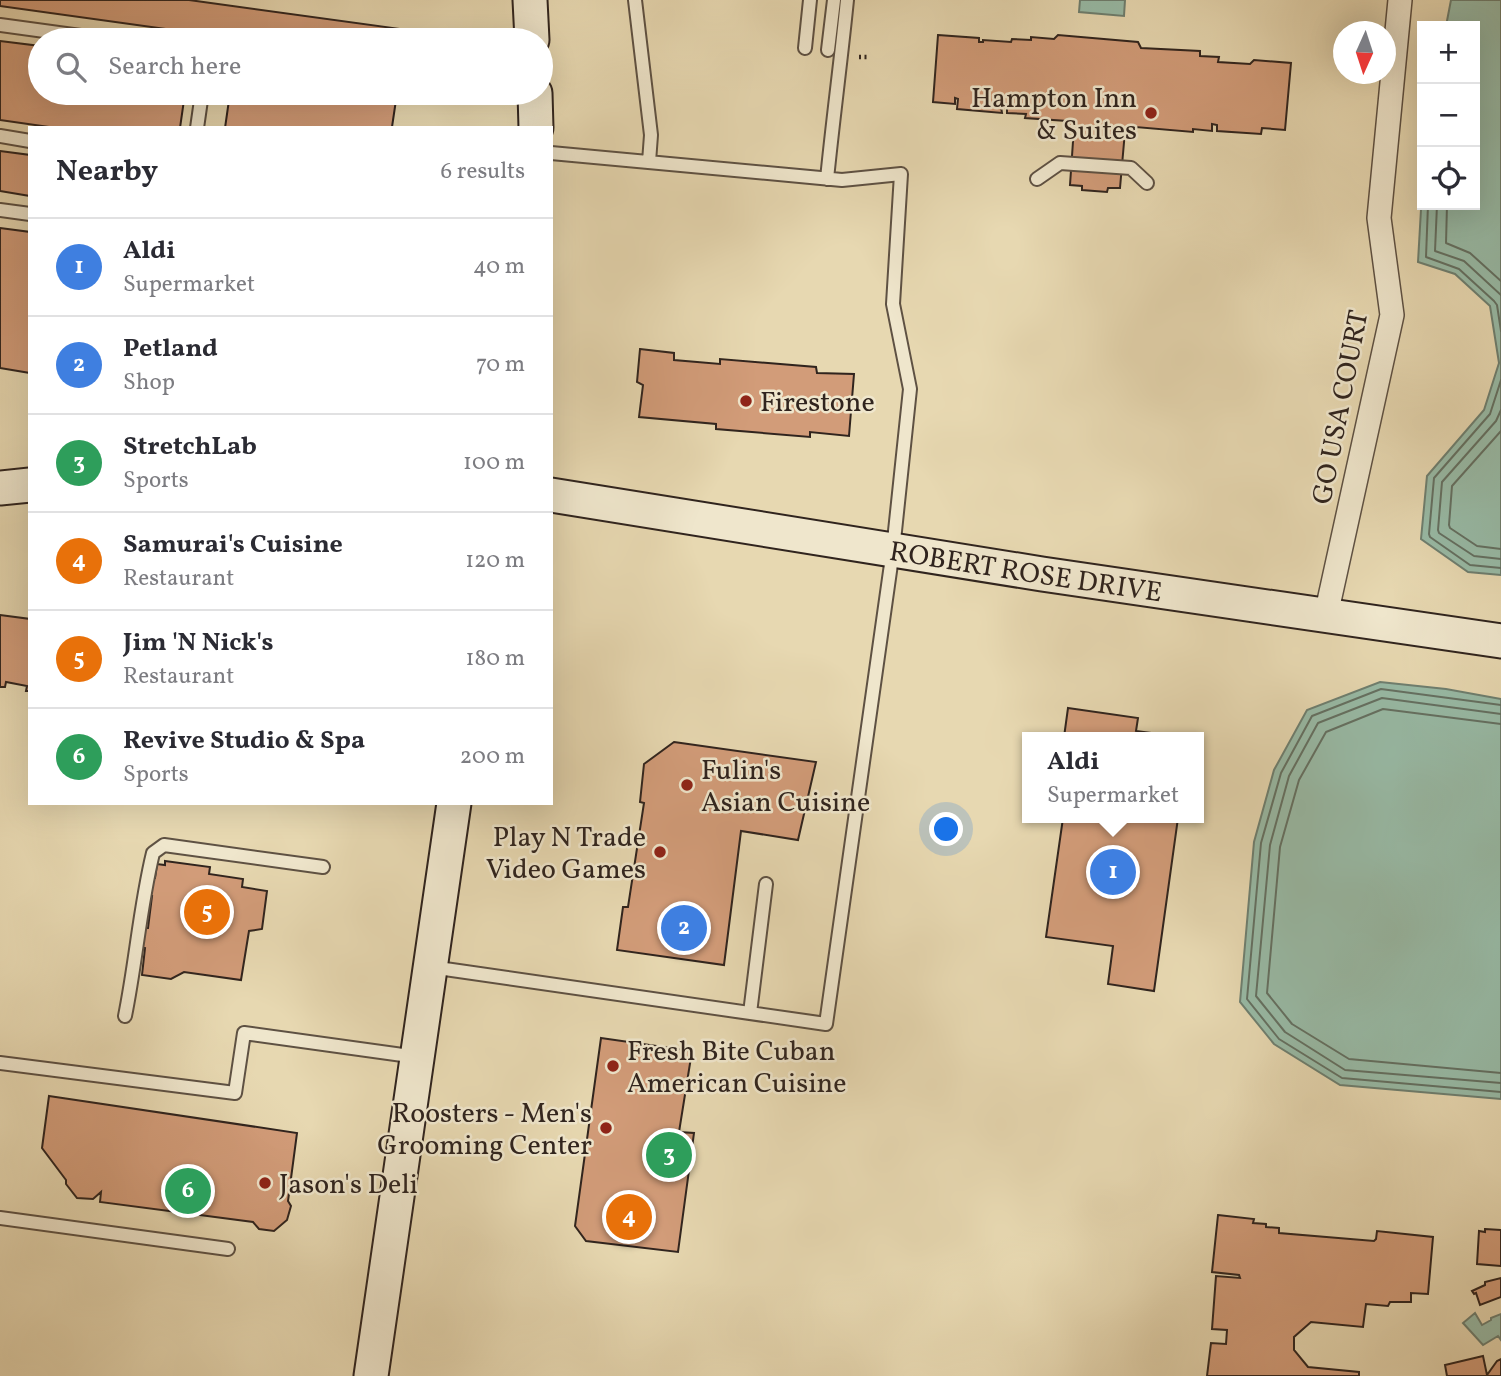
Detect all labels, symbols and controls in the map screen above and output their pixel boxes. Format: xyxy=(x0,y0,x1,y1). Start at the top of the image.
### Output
north arrow xyxy=(1333,21,1396,84)
map controls xyxy=(1417,21,1480,210)
button: + xyxy=(1417,21,1480,84)
search box xyxy=(28,28,553,105)
icon: search xyxy=(52,48,90,86)
text: Search here xyxy=(108,49,241,85)
place label: Hampton Inn & Suites xyxy=(971,80,1137,151)
button: − xyxy=(1417,84,1480,147)
marker: Hampton Inn & Suites xyxy=(1143,105,1159,121)
button: locate xyxy=(1417,147,1480,210)
text: Nearby xyxy=(56,151,158,193)
text: 6 results xyxy=(441,156,525,188)
text: Aldi xyxy=(123,233,175,269)
text: 1 xyxy=(74,251,84,283)
text: 40 m xyxy=(473,251,525,283)
text: Supermarket xyxy=(123,269,255,301)
street label: GO USA COURT xyxy=(1304,307,1379,508)
text: Petland xyxy=(123,331,218,367)
text: 2 xyxy=(73,349,85,381)
text: 70 m xyxy=(476,349,525,381)
text: Shop xyxy=(123,367,175,399)
place label: Firestone xyxy=(760,384,875,423)
marker: Firestone xyxy=(738,393,754,409)
text: StretchLab xyxy=(123,429,257,465)
text: 3 xyxy=(73,447,85,479)
text: 100 m xyxy=(463,447,525,479)
text: Sports xyxy=(123,465,189,497)
text: Samurai's Cuisine xyxy=(123,527,343,563)
street label: ROBERT ROSE DRIVE xyxy=(886,533,1165,613)
text: 4 xyxy=(72,545,86,577)
text: 120 m xyxy=(465,545,525,577)
text: Restaurant xyxy=(123,563,234,595)
text: Jim 'N Nick's xyxy=(123,625,273,661)
text: 5 xyxy=(73,643,85,675)
text: 180 m xyxy=(466,643,525,675)
text: Restaurant xyxy=(123,661,234,693)
text: Revive Studio & Spa xyxy=(123,723,365,759)
popup xyxy=(1022,732,1204,823)
text: 6 xyxy=(73,741,85,773)
text: 200 m xyxy=(460,741,525,773)
text: Aldi xyxy=(1047,744,1099,780)
place label: Fulin's Asian Cuisine xyxy=(701,752,870,823)
text: Sports xyxy=(123,759,189,791)
marker: Fulin's Asian Cuisine xyxy=(679,777,695,793)
text: Supermarket xyxy=(1047,780,1179,812)
your location xyxy=(929,812,963,846)
place label: Play N Trade Video Games xyxy=(486,819,646,890)
marker: Play N Trade Video Games xyxy=(652,844,668,860)
pin: 1 xyxy=(1090,846,1136,898)
pin: 5 xyxy=(184,886,230,938)
pin: 2 xyxy=(661,902,707,954)
place label: Fresh Bite Cuban American Cuisine xyxy=(627,1033,847,1104)
marker: Fresh Bite Cuban American Cuisine xyxy=(605,1058,621,1074)
place label: Roosters - Men's Grooming Center xyxy=(377,1095,592,1166)
marker: Roosters - Men's Grooming Center xyxy=(598,1120,614,1136)
pin: 3 xyxy=(646,1129,692,1181)
pin: 6 xyxy=(165,1165,211,1217)
place label: Jason's Deli xyxy=(279,1166,418,1205)
marker: Jason's Deli xyxy=(257,1175,273,1191)
pin: 4 xyxy=(606,1191,652,1243)

